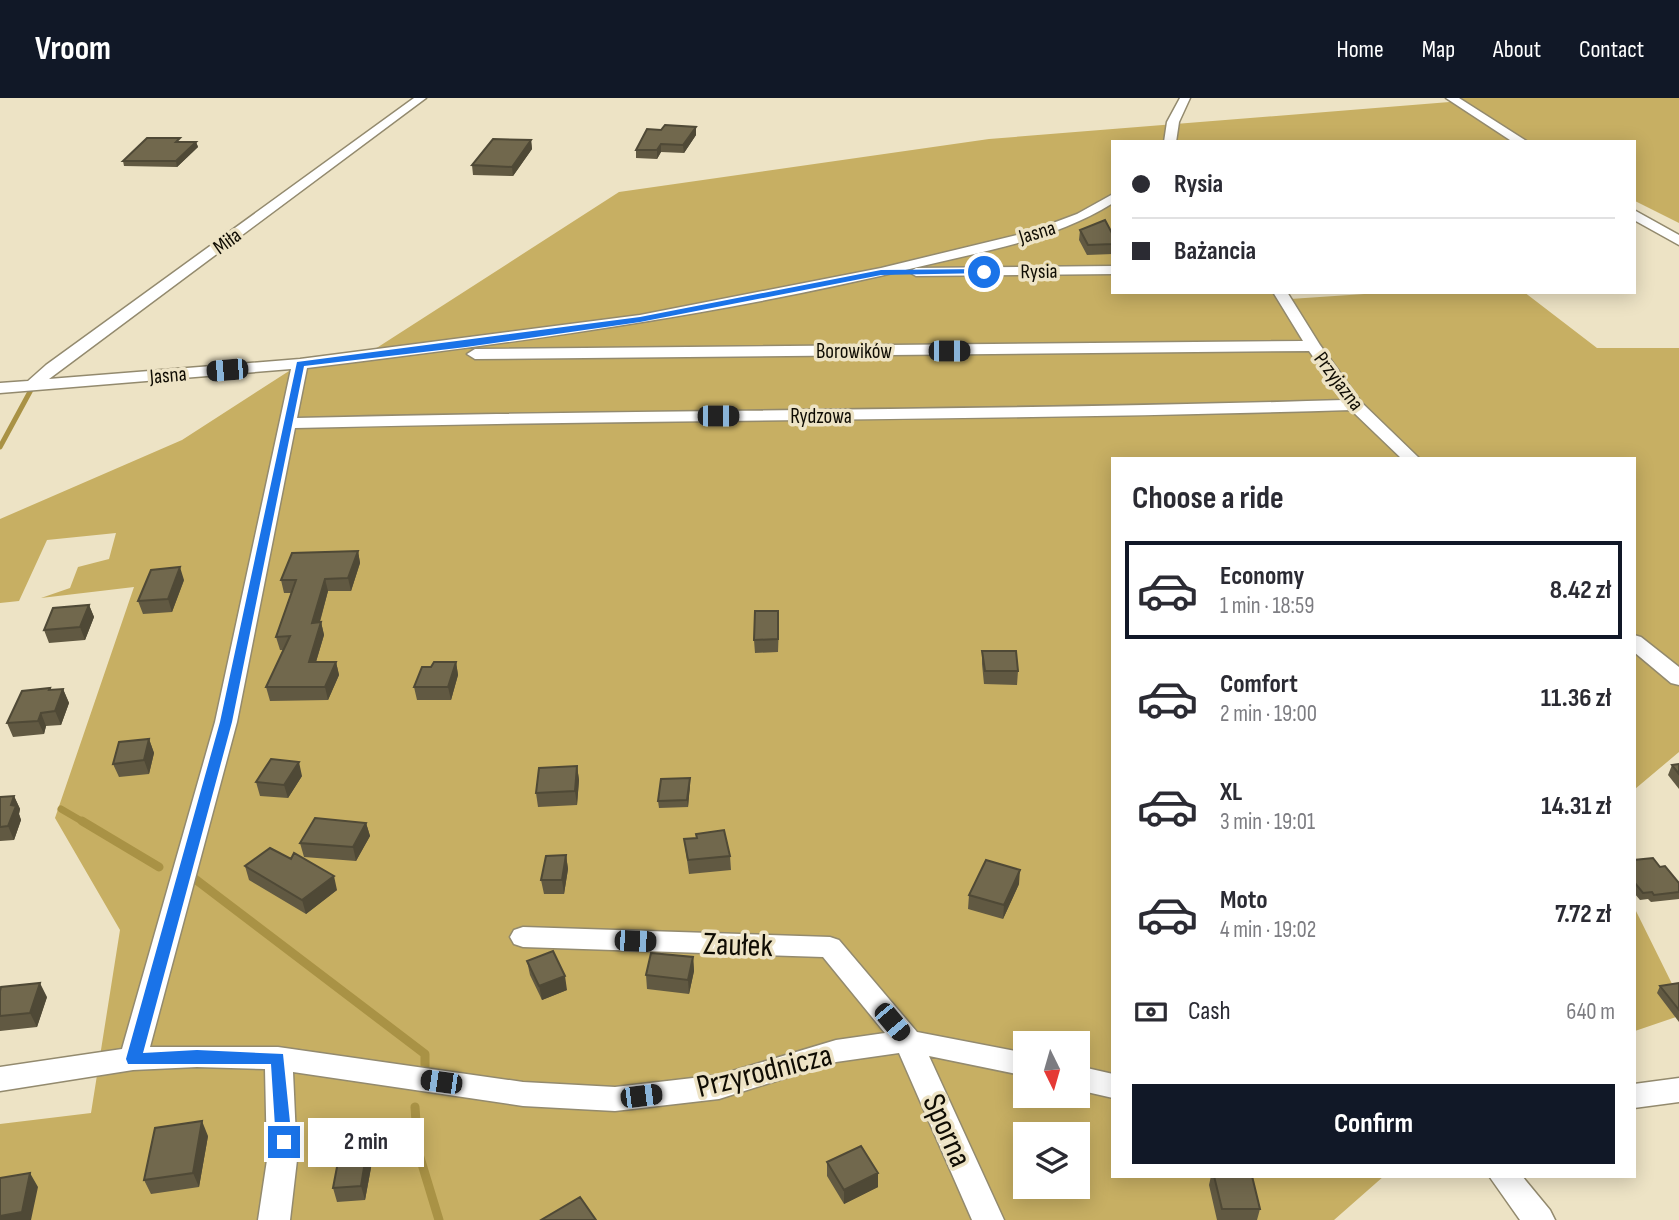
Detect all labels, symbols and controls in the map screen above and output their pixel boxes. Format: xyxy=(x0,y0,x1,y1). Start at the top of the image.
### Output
text: Vroom xyxy=(35,29,111,69)
text: Home xyxy=(1336,35,1384,64)
text: Map xyxy=(1422,35,1455,64)
text: About xyxy=(1493,35,1541,64)
text: Contact xyxy=(1579,35,1644,64)
text: Rysia xyxy=(1174,169,1223,200)
street label: Jasna xyxy=(1015,215,1058,250)
street label: Miła xyxy=(208,223,246,260)
text: Bażancia xyxy=(1174,236,1256,267)
route start xyxy=(968,256,1000,288)
street label: Rysia xyxy=(1020,259,1058,284)
street label: Borowików xyxy=(816,339,892,364)
car xyxy=(929,341,971,362)
street label: Przyjazna xyxy=(1308,347,1369,416)
car xyxy=(206,358,249,382)
street label: Jasna xyxy=(148,361,188,390)
street label: Rydzowa xyxy=(790,404,852,429)
car xyxy=(698,406,740,427)
text: Choose a ride xyxy=(1132,479,1284,518)
icon: car xyxy=(1136,559,1199,622)
text: Economy xyxy=(1220,561,1304,592)
text: 8.42 zł xyxy=(1550,575,1611,606)
text: 1 min · 18:59 xyxy=(1220,592,1314,620)
icon: car xyxy=(1136,667,1199,730)
text: Comfort xyxy=(1220,669,1298,700)
text: 11.36 zł xyxy=(1541,683,1611,714)
text: 2 min · 19:00 xyxy=(1220,700,1317,728)
icon: car xyxy=(1136,775,1199,838)
text: XL xyxy=(1220,777,1242,808)
text: 14.31 zł xyxy=(1541,791,1611,822)
text: 3 min · 19:01 xyxy=(1220,808,1315,836)
icon: car xyxy=(1136,883,1199,946)
text: Moto xyxy=(1220,885,1268,916)
text: 7.72 zł xyxy=(1555,899,1611,930)
text: 4 min · 19:02 xyxy=(1220,916,1316,944)
street label: Zaułek xyxy=(702,925,773,966)
car xyxy=(614,930,657,952)
icon: cash xyxy=(1132,993,1170,1031)
text: Cash xyxy=(1188,996,1231,1027)
text: 640 m xyxy=(1566,998,1615,1026)
car xyxy=(871,999,914,1045)
north arrow xyxy=(1013,1031,1090,1108)
map controls xyxy=(1013,1031,1090,1199)
street label: Przyrodnicza xyxy=(693,1036,836,1107)
car xyxy=(419,1069,464,1095)
car xyxy=(619,1083,664,1109)
button: Confirm xyxy=(1132,1084,1615,1164)
street label: Sporna xyxy=(913,1088,980,1173)
callout: 2 min xyxy=(308,1118,424,1166)
button: layers xyxy=(1013,1122,1090,1199)
route end xyxy=(268,1126,300,1158)
text: 2 min xyxy=(344,1128,388,1156)

